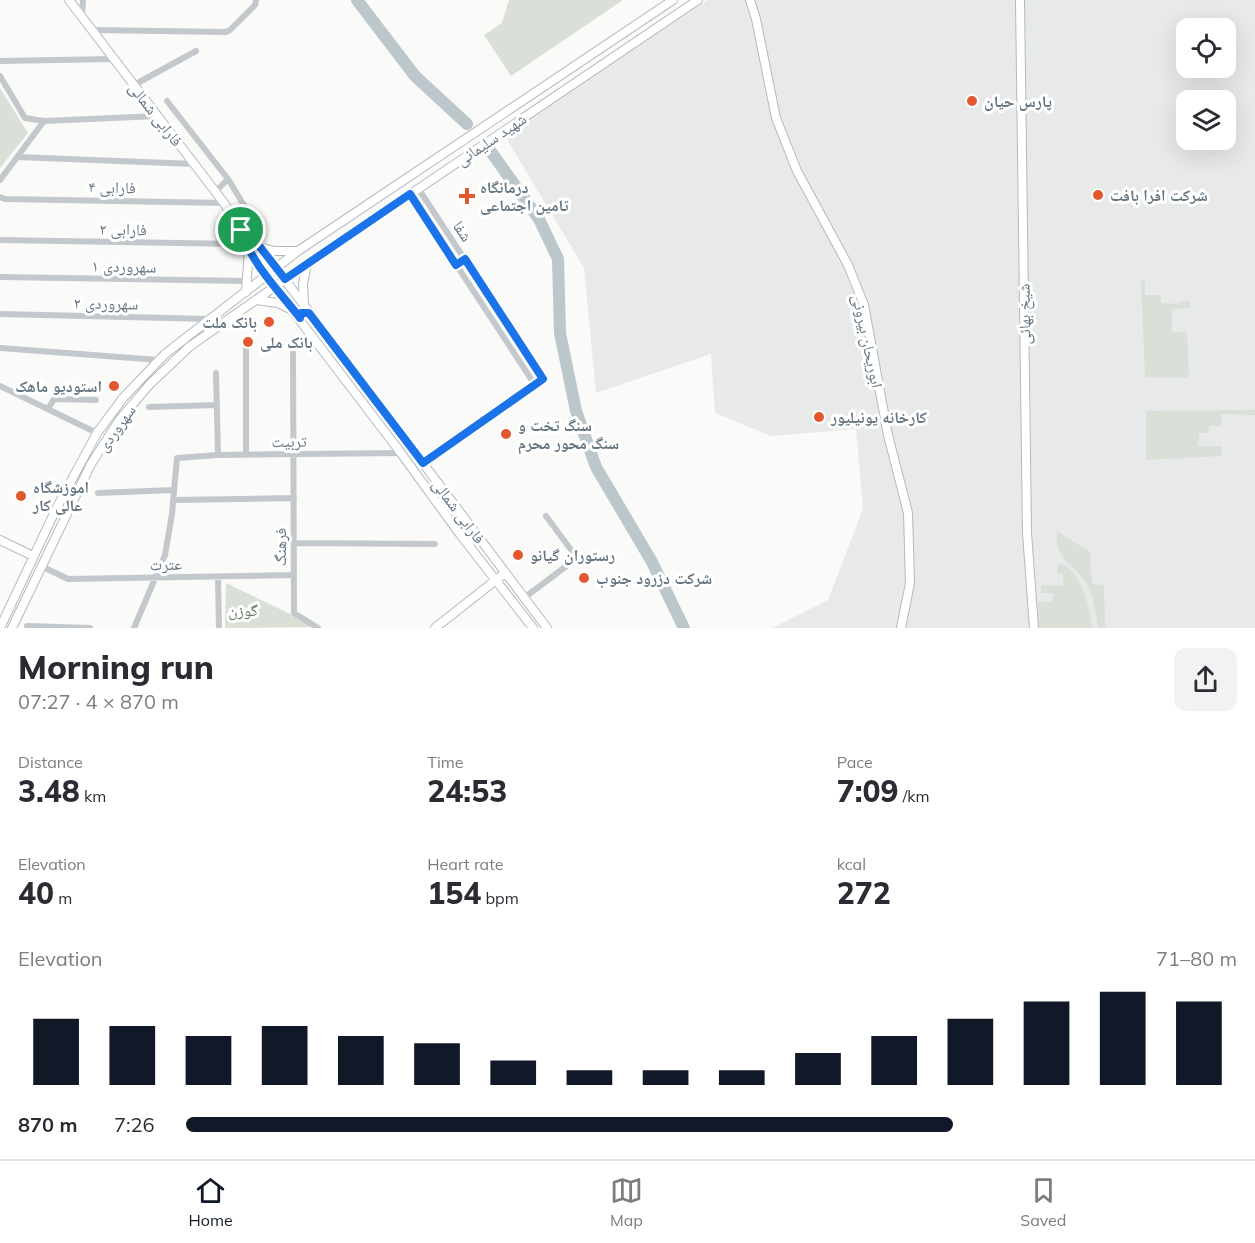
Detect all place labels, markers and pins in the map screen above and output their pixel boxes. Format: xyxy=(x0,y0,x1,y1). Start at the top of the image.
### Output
place label: پارس حیان xyxy=(984,91,1052,111)
marker: پارس حیان xyxy=(965,94,979,108)
place label: درمانگاه تامین اجتماعی xyxy=(480,177,569,215)
place label: شرکت افرا بافت xyxy=(1110,185,1208,205)
marker: درمانگاه تامین اجتماعی xyxy=(458,187,476,205)
marker: شرکت افرا بافت xyxy=(1091,188,1105,202)
pin xyxy=(215,204,266,255)
place label: بانک ملت xyxy=(202,312,257,332)
marker: بانک ملت xyxy=(262,315,276,329)
place label: بانک ملی xyxy=(260,332,313,352)
marker: بانک ملی xyxy=(241,335,255,349)
place label: استودیو ماهک xyxy=(15,376,102,396)
marker: استودیو ماهک xyxy=(107,379,121,393)
place label: کارخانه یونیلیور xyxy=(830,407,927,427)
marker: کارخانه یونیلیور xyxy=(812,410,826,424)
place label: سنگ تخت و سنگ محور محرم xyxy=(518,415,619,455)
marker: سنگ تخت و سنگ محور محرم xyxy=(499,427,513,441)
place label: اموزشگاه عالی کار xyxy=(32,477,89,515)
marker: اموزشگاه عالی کار xyxy=(14,489,28,503)
place label: رستوران گیانو xyxy=(530,545,615,565)
marker: رستوران گیانو xyxy=(511,548,525,562)
place label: شرکت دزرود جنوب xyxy=(596,568,712,588)
marker: شرکت دزرود جنوب xyxy=(577,571,591,585)

